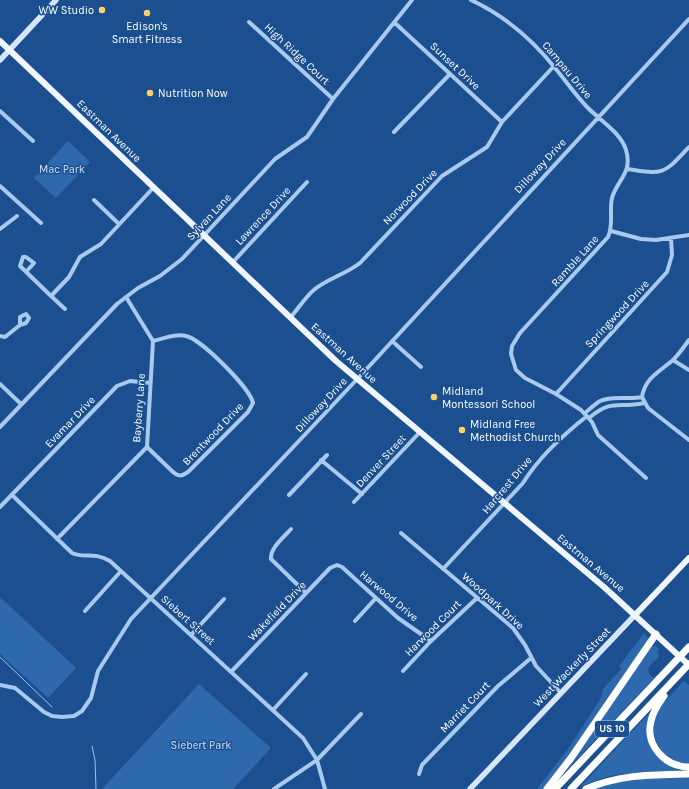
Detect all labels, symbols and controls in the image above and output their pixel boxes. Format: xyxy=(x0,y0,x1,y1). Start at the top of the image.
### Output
place label: WW Studio xyxy=(38,4,94,17)
marker: WW Studio xyxy=(97,5,107,15)
marker: Edison's Smart Fitness xyxy=(142,8,152,18)
place label: Edison's Smart Fitness xyxy=(112,20,183,46)
street label: High Ridge Court xyxy=(262,20,332,88)
street label: Sunset Drive xyxy=(427,39,483,93)
street label: Campau Drive xyxy=(539,39,595,101)
place label: Nutrition Now xyxy=(158,87,228,100)
marker: Nutrition Now xyxy=(145,88,155,98)
street label: Eastman Avenue xyxy=(74,97,144,165)
street label: Dilloway Drive xyxy=(511,136,569,196)
park label: Mac Park xyxy=(39,163,85,176)
street label: Norwood Drive xyxy=(380,166,440,228)
street label: Lawrence Drive xyxy=(233,184,294,248)
street label: Sylvan Lane xyxy=(184,191,234,243)
street label: Ramble Lane xyxy=(549,232,602,289)
street label: Springwood Drive xyxy=(582,277,652,351)
street label: Eastman Avenue xyxy=(308,320,380,386)
street label: Bayberry Lane xyxy=(130,373,148,443)
street label: Dilloway Drive xyxy=(292,375,350,435)
place label: Midland Montessori School xyxy=(442,385,535,411)
marker: Midland Montessori School xyxy=(429,392,439,402)
street label: Evamar Drive xyxy=(42,393,98,450)
street label: Brentwood Drive xyxy=(180,400,246,468)
place label: Midland Free Methodist Church xyxy=(470,418,560,444)
marker: Midland Free Methodist Church xyxy=(457,425,467,435)
street label: Denver Street xyxy=(353,432,409,490)
street label: Harcrest Drive xyxy=(479,453,535,516)
street label: Eastman Avenue xyxy=(555,531,628,595)
street label: Harwood Drive xyxy=(357,568,421,624)
street label: Woodpark Drive xyxy=(459,570,527,632)
street label: Wakefield Drive xyxy=(245,578,309,644)
street label: Siebert Street xyxy=(158,592,218,648)
street label: Harwood Court xyxy=(402,597,464,659)
street label: West Wackerly Street xyxy=(531,624,613,710)
street label: Marriet Court xyxy=(437,679,493,735)
road number: US 10 xyxy=(595,721,629,737)
park label: Siebert Park xyxy=(171,739,231,752)

